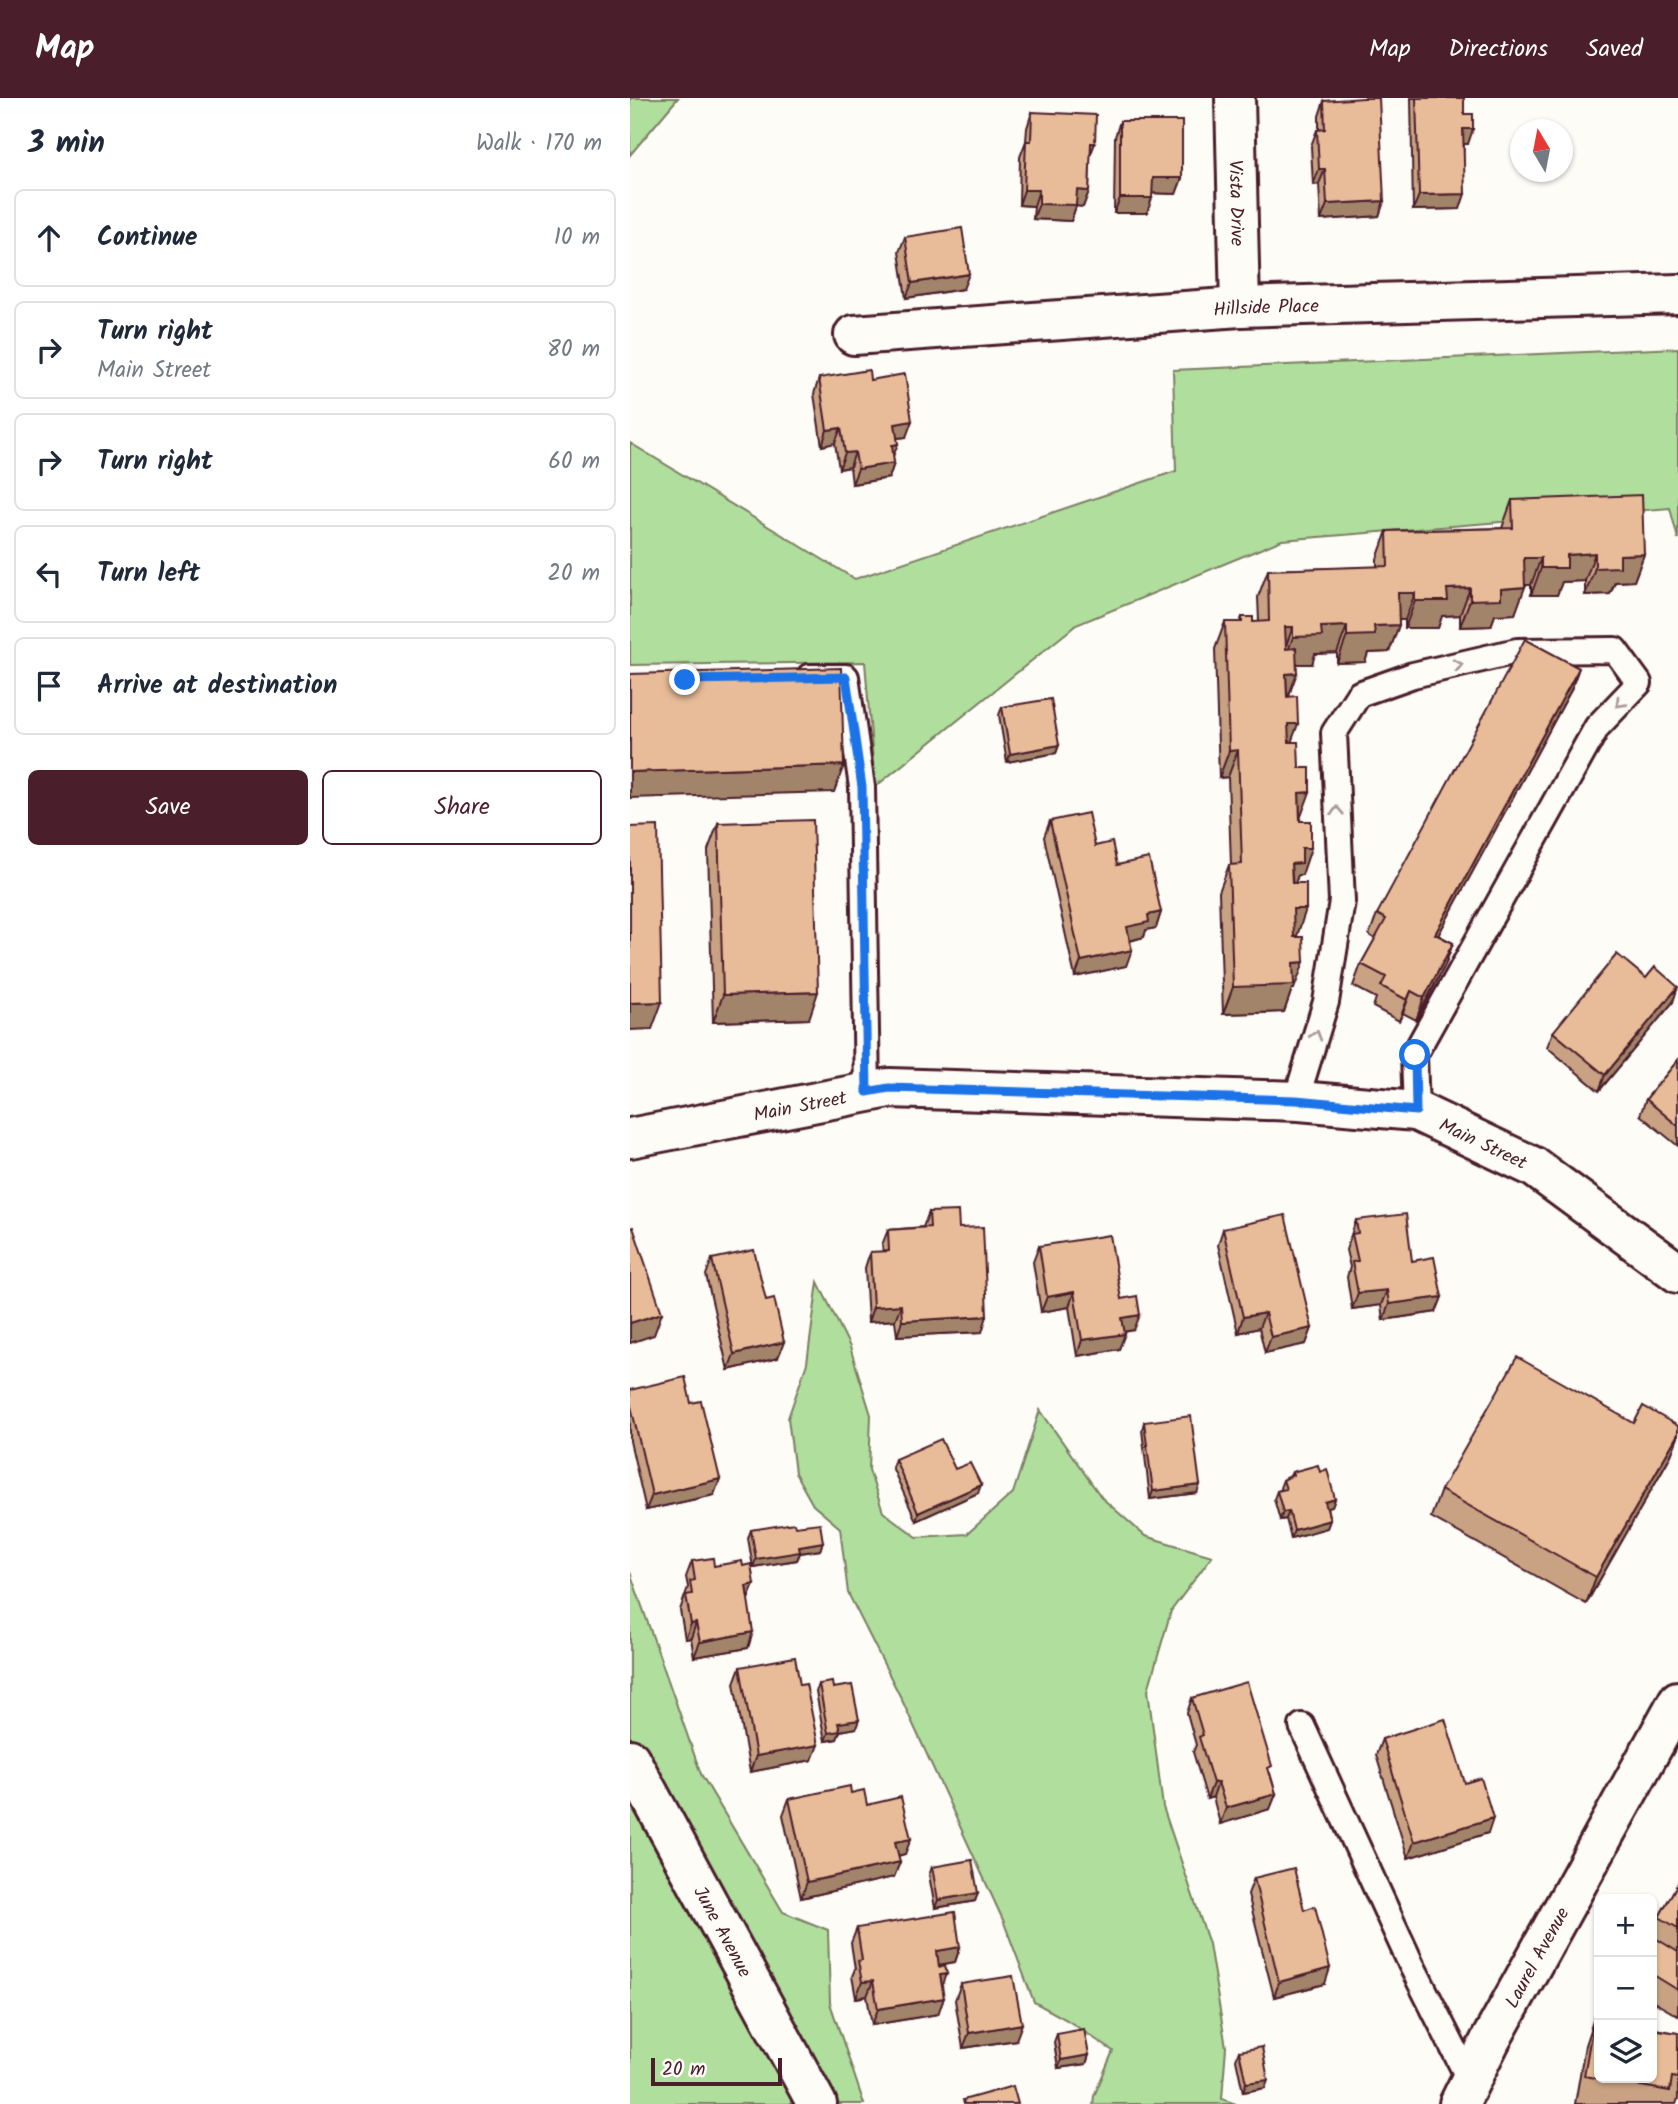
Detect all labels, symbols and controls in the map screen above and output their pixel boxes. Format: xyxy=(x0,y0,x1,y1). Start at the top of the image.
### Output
text: Map xyxy=(35,23,95,76)
text: Map xyxy=(1369,30,1411,69)
text: Directions xyxy=(1449,30,1548,69)
text: Saved xyxy=(1586,30,1643,69)
north arrow xyxy=(1510,119,1573,182)
text: 3 min xyxy=(28,120,105,168)
text: Walk · 170 m xyxy=(476,126,602,162)
street label: Vista Drive xyxy=(1219,159,1252,247)
text: Continue xyxy=(97,217,198,259)
icon: ahead xyxy=(30,219,68,257)
text: 10 m xyxy=(554,220,600,256)
street label: Hillside Place xyxy=(1212,292,1320,326)
text: Turn right xyxy=(97,311,213,353)
icon: right xyxy=(30,331,68,369)
text: 80 m xyxy=(547,332,600,368)
text: Main Street xyxy=(97,353,211,389)
text: Turn right xyxy=(97,441,213,483)
icon: right xyxy=(30,443,68,481)
text: 60 m xyxy=(548,444,600,480)
text: Turn left xyxy=(97,553,200,595)
icon: left xyxy=(30,555,68,593)
text: 20 m xyxy=(548,556,600,592)
one-way arrow xyxy=(1452,659,1464,673)
route end xyxy=(669,664,700,695)
text: Arrive at destination xyxy=(97,665,337,707)
icon: arrive xyxy=(30,667,68,705)
one-way arrow xyxy=(1615,695,1628,708)
button: Save xyxy=(28,770,308,845)
button: Share xyxy=(322,770,602,845)
one-way arrow xyxy=(1330,805,1345,816)
one-way arrow xyxy=(1307,1029,1322,1041)
route start xyxy=(1399,1039,1430,1070)
street label: Main Street xyxy=(751,1083,850,1131)
street label: Main Street xyxy=(1433,1111,1532,1179)
street label: June Avenue xyxy=(685,1881,759,1984)
map controls xyxy=(1594,1894,1657,2083)
button: + xyxy=(1594,1894,1657,1957)
street label: Laurel Avenue xyxy=(1498,1902,1578,2014)
button: − xyxy=(1594,1957,1657,2020)
button: layers xyxy=(1594,2020,1657,2083)
scale bar xyxy=(651,2055,782,2087)
text: 20 m xyxy=(662,2055,705,2085)

